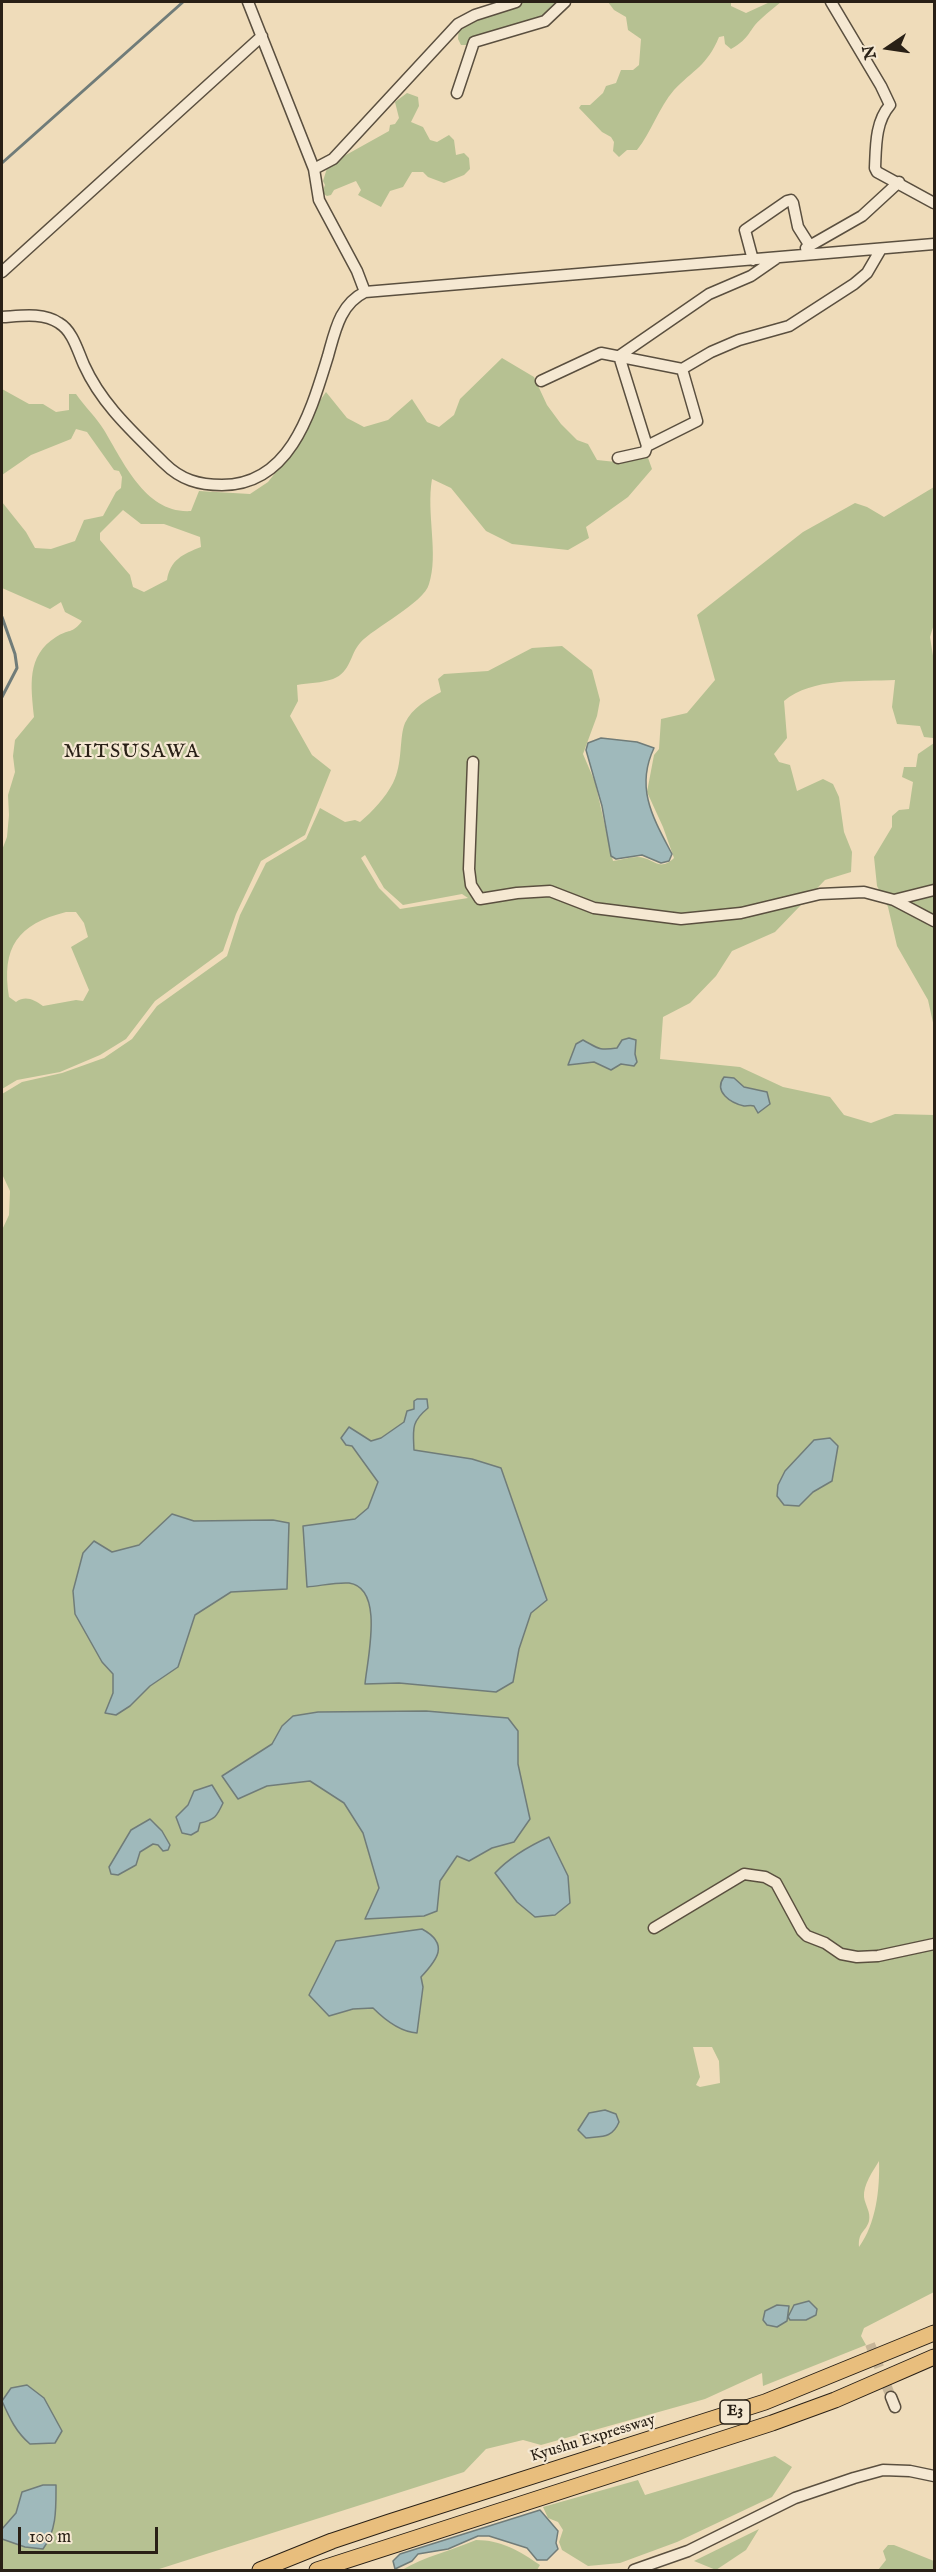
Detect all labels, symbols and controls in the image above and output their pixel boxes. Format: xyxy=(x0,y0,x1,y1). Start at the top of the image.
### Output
north arrow xyxy=(858,18,918,78)
text: N xyxy=(859,43,882,61)
district label: MITSUSAWA xyxy=(63,741,201,765)
road number: E3 xyxy=(720,2400,750,2424)
street label: Kyushu Expressway xyxy=(528,2411,658,2467)
scale bar xyxy=(21,2515,160,2553)
text: 100 m xyxy=(29,2526,71,2549)

